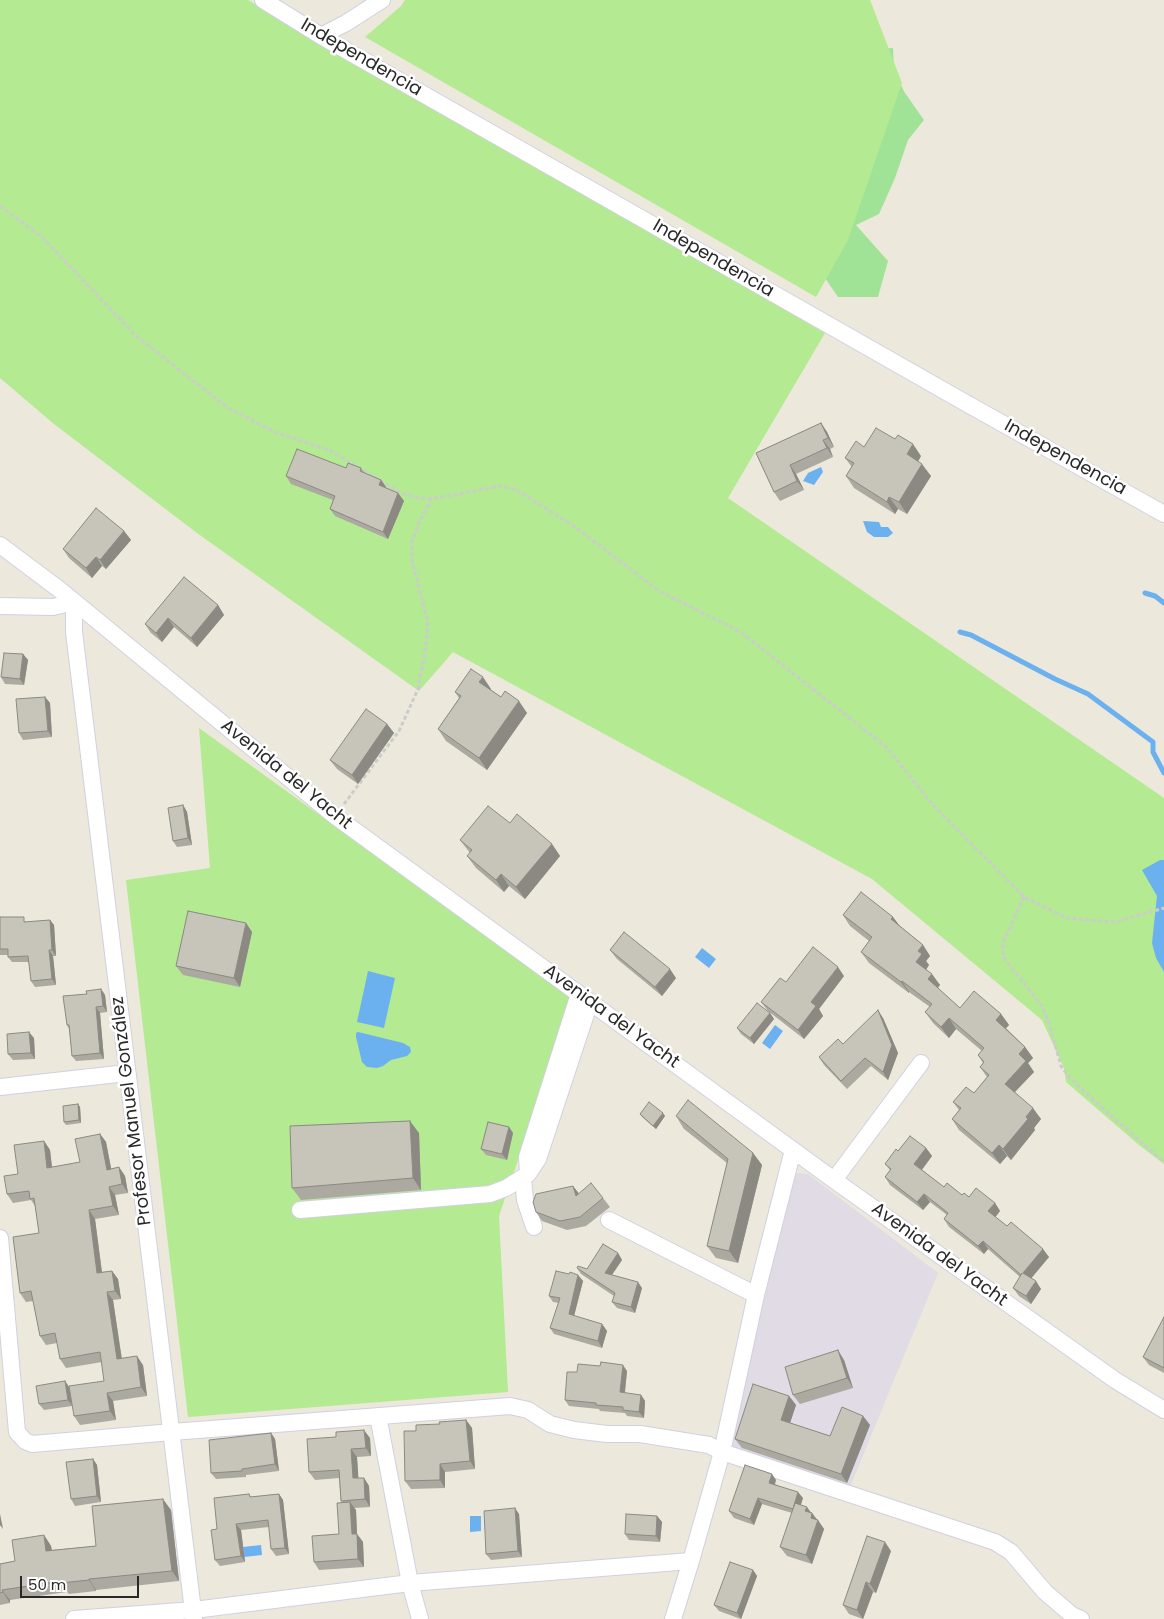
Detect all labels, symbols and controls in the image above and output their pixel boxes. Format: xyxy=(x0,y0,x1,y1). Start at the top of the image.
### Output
street label: Independencia xyxy=(296,15,426,101)
street label: Independencia xyxy=(648,216,778,302)
street label: Independencia xyxy=(1000,415,1130,501)
street label: Avenida del Yacht xyxy=(216,715,356,835)
street label: Avenida del Yacht xyxy=(539,960,683,1074)
street label: Profesor Manuel González xyxy=(107,995,157,1227)
street label: Avenida del Yacht xyxy=(867,1198,1011,1312)
scale bar xyxy=(22,1566,141,1598)
text: 50 m xyxy=(28,1574,66,1595)

